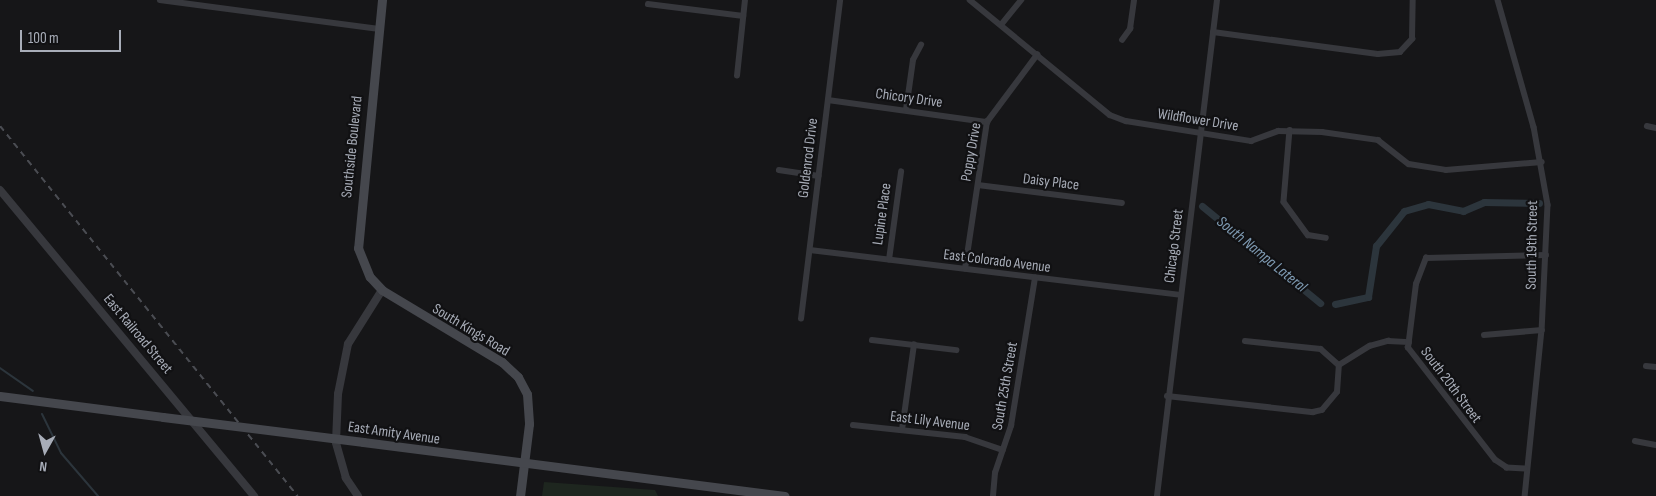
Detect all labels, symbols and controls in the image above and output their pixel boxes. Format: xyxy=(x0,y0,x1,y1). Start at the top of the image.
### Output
scale bar xyxy=(22,20,124,52)
text: 100 m xyxy=(28,29,59,48)
street label: Chicory Drive xyxy=(874,84,944,112)
street label: Southside Boulevard xyxy=(338,95,366,199)
street label: Wildflower Drive xyxy=(1156,105,1240,135)
street label: Goldenrod Drive xyxy=(794,117,822,199)
street label: Poppy Drive xyxy=(957,121,985,183)
street label: Daisy Place xyxy=(1022,170,1080,194)
street label: Lupine Place xyxy=(869,182,895,246)
street label: South 19th Street xyxy=(1522,200,1542,290)
street label: Chicago Street xyxy=(1161,208,1187,284)
water label: South Nampa Lateral xyxy=(1212,213,1310,297)
street label: East Colorado Avenue xyxy=(942,245,1052,277)
street label: East Railroad Street xyxy=(99,290,177,378)
street label: South Kings Road xyxy=(429,300,513,360)
street label: South 25th Street xyxy=(988,340,1022,432)
street label: South 20th Street xyxy=(1417,344,1485,426)
street label: East Lily Avenue xyxy=(889,407,971,435)
street label: East Amity Avenue xyxy=(347,418,441,448)
north arrow xyxy=(20,426,70,476)
text: N xyxy=(38,457,48,475)

